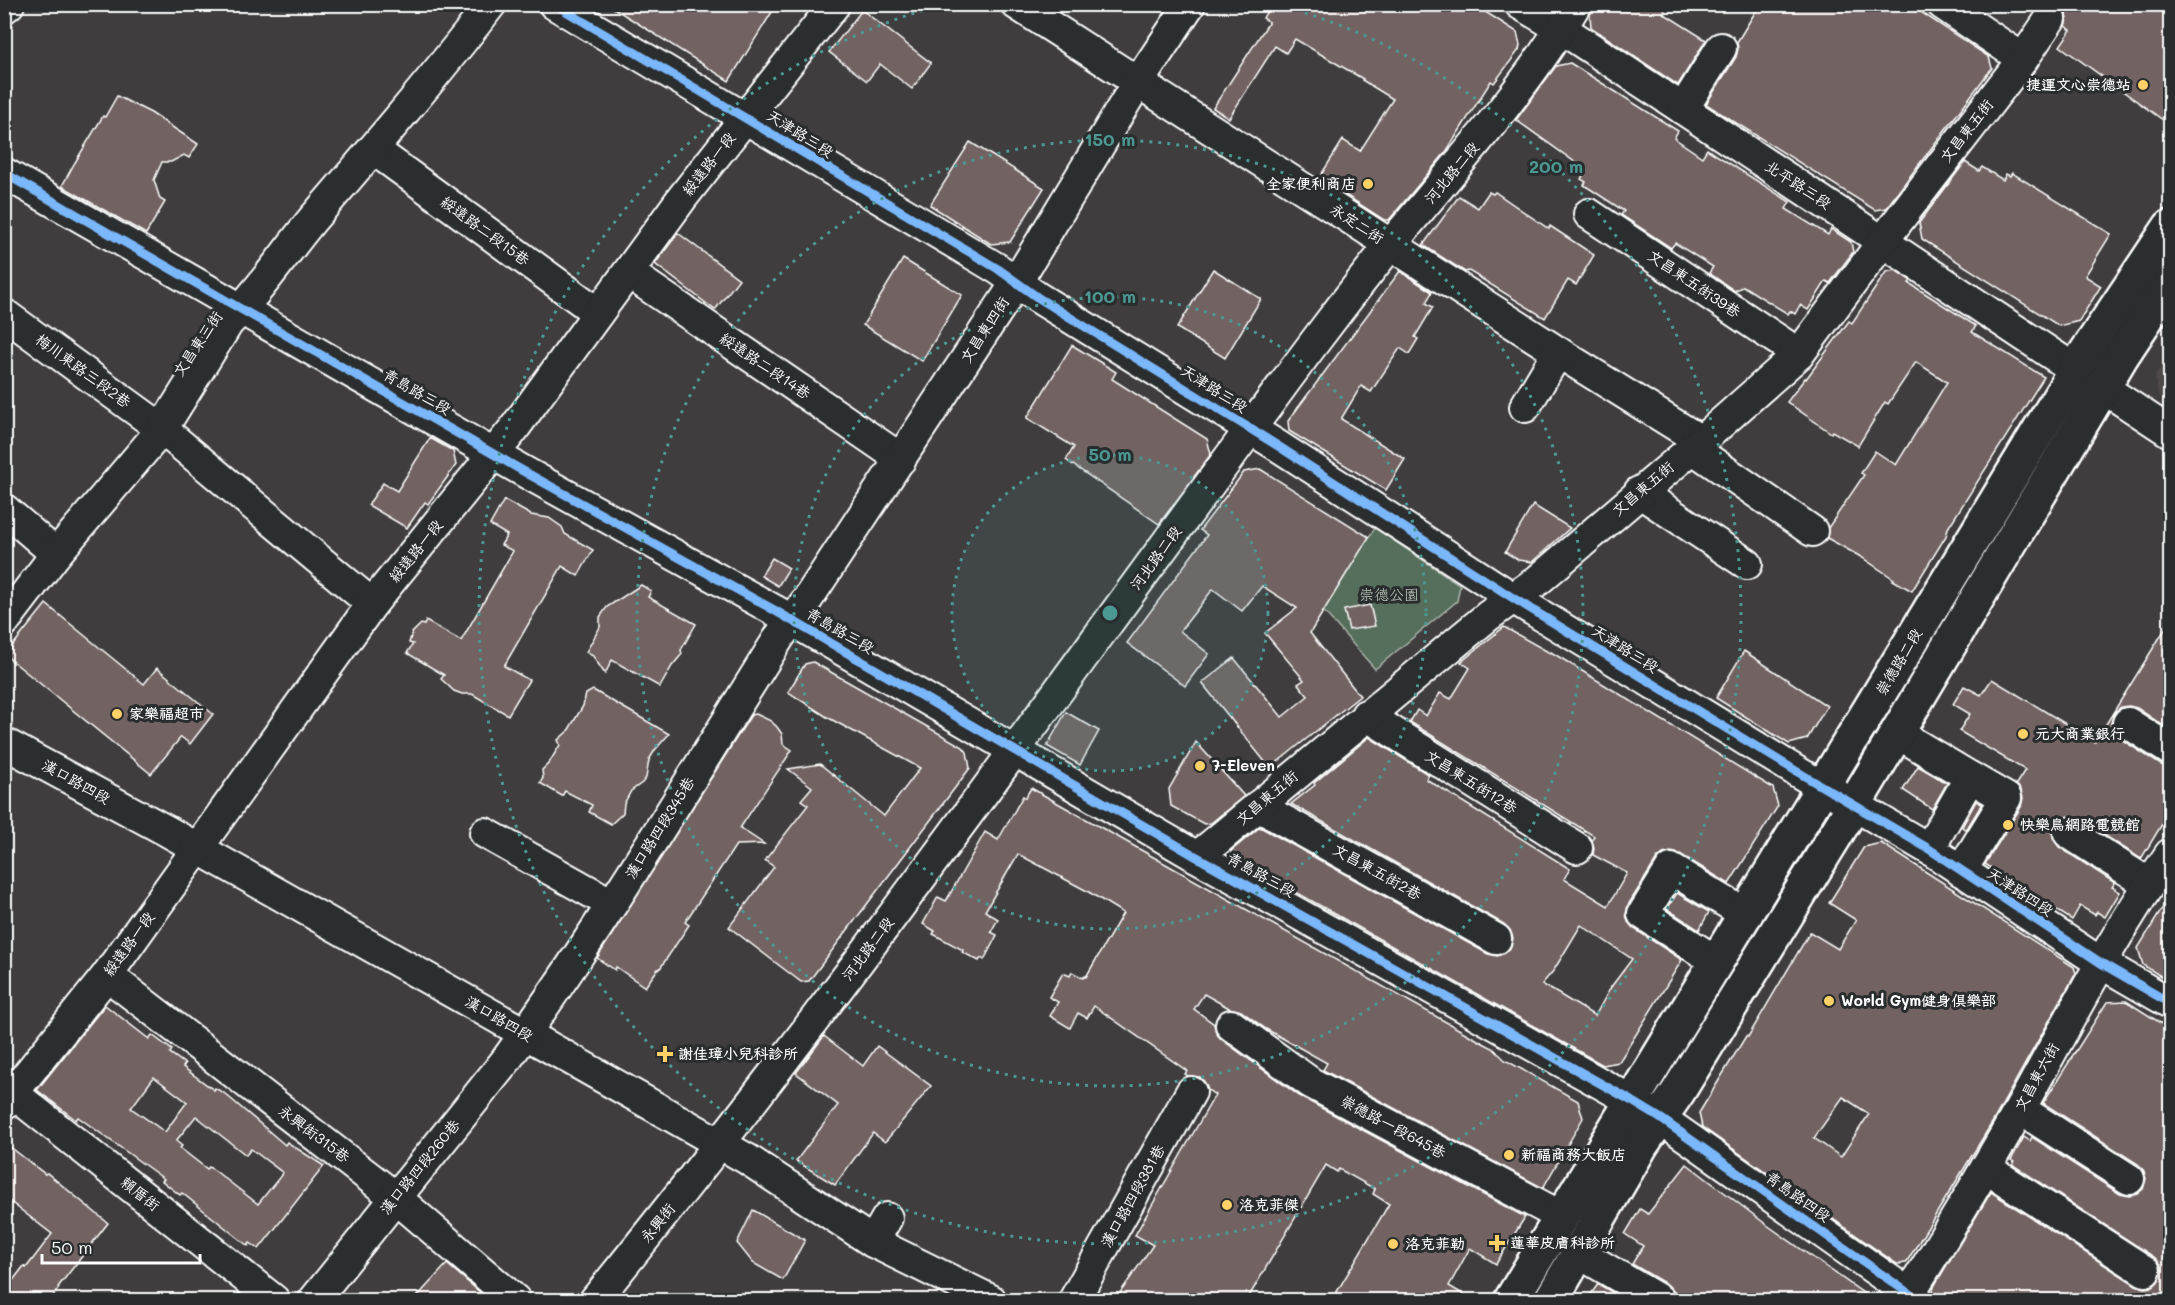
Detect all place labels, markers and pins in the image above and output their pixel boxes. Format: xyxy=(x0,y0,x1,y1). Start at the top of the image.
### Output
place label: 捷運文心崇德站 xyxy=(2026,74,2131,94)
marker: 捷運文心崇德站 xyxy=(2136,78,2150,92)
place label: 全家便利商店 xyxy=(1266,173,1356,193)
marker: 全家便利商店 xyxy=(1361,177,1375,191)
centre of rings xyxy=(1100,603,1120,623)
place label: 家樂福超市 xyxy=(129,703,204,723)
marker: 家樂福超市 xyxy=(110,707,124,721)
place label: 元大商業銀行 xyxy=(2035,723,2125,743)
marker: 元大商業銀行 xyxy=(2016,727,2030,741)
place label: 7-Eleven xyxy=(1212,755,1275,775)
marker: 7-Eleven xyxy=(1193,759,1207,773)
place label: 快樂鳥網路電競館 xyxy=(2020,814,2140,834)
marker: 快樂鳥網路電競館 xyxy=(2001,818,2015,832)
place label: World Gym健身俱樂部 xyxy=(1841,990,1996,1010)
marker: World Gym健身俱樂部 xyxy=(1822,994,1836,1008)
place label: 謝佳璋小兒科診所 xyxy=(678,1043,798,1063)
marker: 謝佳璋小兒科診所 xyxy=(656,1045,674,1063)
place label: 新福商務大飯店 xyxy=(1521,1144,1626,1164)
marker: 新福商務大飯店 xyxy=(1502,1148,1516,1162)
place label: 洛克菲傑 xyxy=(1239,1194,1299,1214)
marker: 洛克菲傑 xyxy=(1220,1198,1234,1212)
place label: 蓮華皮膚科診所 xyxy=(1510,1232,1615,1252)
place label: 洛克菲勒 xyxy=(1405,1233,1465,1253)
marker: 蓮華皮膚科診所 xyxy=(1488,1234,1506,1252)
marker: 洛克菲勒 xyxy=(1386,1237,1400,1251)

